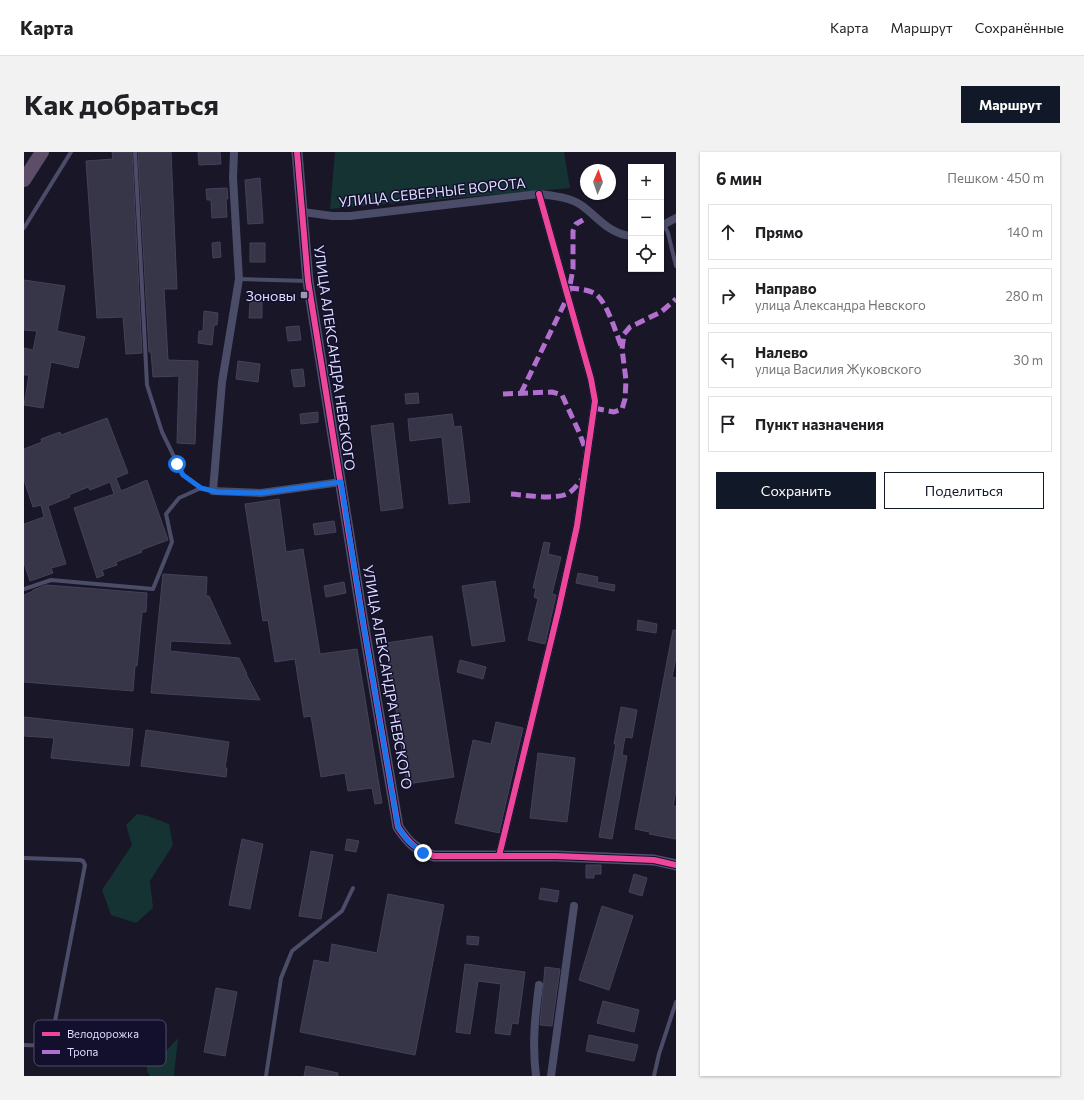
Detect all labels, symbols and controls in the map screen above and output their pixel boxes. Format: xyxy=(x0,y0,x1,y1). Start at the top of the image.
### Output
text: Карта xyxy=(20,16,73,39)
text: Карта xyxy=(830,19,868,36)
text: Маршрут xyxy=(890,19,953,36)
text: Сохранённые xyxy=(975,19,1064,36)
button: Маршрут xyxy=(961,86,1060,123)
text: Как добраться xyxy=(24,87,219,121)
north arrow xyxy=(580,164,616,200)
map controls xyxy=(628,164,664,272)
button: + xyxy=(628,164,664,200)
text: 6 мин xyxy=(716,168,762,189)
text: Пешком · 450 m xyxy=(947,170,1044,186)
street label: УЛИЦА СЕВЕРНЫЕ ВОРОТА xyxy=(338,174,527,210)
button: − xyxy=(628,200,664,236)
icon: ahead xyxy=(717,221,739,243)
text: Прямо xyxy=(755,223,803,241)
text: 140 m xyxy=(1007,224,1043,240)
button: locate xyxy=(628,236,664,272)
street label: УЛИЦА АЛЕКСАНДРА НЕВСКОГО xyxy=(311,244,359,472)
text: Направо xyxy=(755,279,817,297)
icon: right xyxy=(717,285,739,307)
place label: Зоновы xyxy=(246,287,296,304)
text: 280 m xyxy=(1006,288,1043,304)
marker: Зоновы xyxy=(299,290,309,300)
text: улица Александра Невского xyxy=(755,297,926,313)
text: Налево xyxy=(755,343,808,361)
icon: left xyxy=(717,349,739,371)
text: 30 m xyxy=(1013,352,1043,368)
text: улица Василия Жуковского xyxy=(755,361,922,377)
icon: arrive xyxy=(717,413,739,435)
text: Пункт назначения xyxy=(755,415,884,433)
route start xyxy=(168,455,186,473)
button: Сохранить xyxy=(716,472,876,509)
button: Поделиться xyxy=(884,472,1044,509)
street label: УЛИЦА АЛЕКСАНДРА НЕВСКОГО xyxy=(360,564,416,790)
route end xyxy=(414,844,432,862)
legend xyxy=(34,1020,166,1066)
text: Велодорожка xyxy=(67,1027,139,1040)
text: Тропа xyxy=(67,1045,98,1058)

